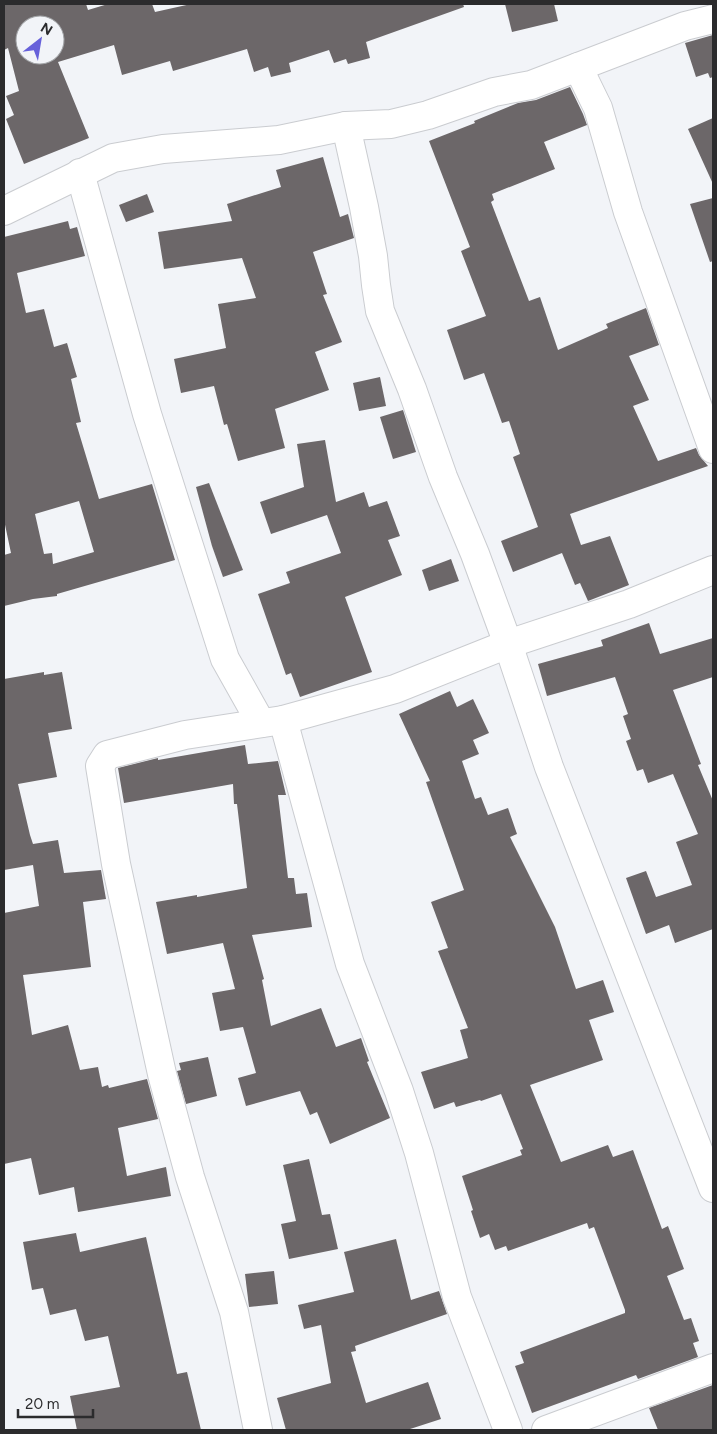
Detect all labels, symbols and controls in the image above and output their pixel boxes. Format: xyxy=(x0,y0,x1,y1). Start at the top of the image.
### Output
north arrow xyxy=(15,15,65,65)
text: N xyxy=(37,19,55,39)
scale bar xyxy=(18,1386,92,1418)
text: 20 m xyxy=(25,1395,59,1413)

